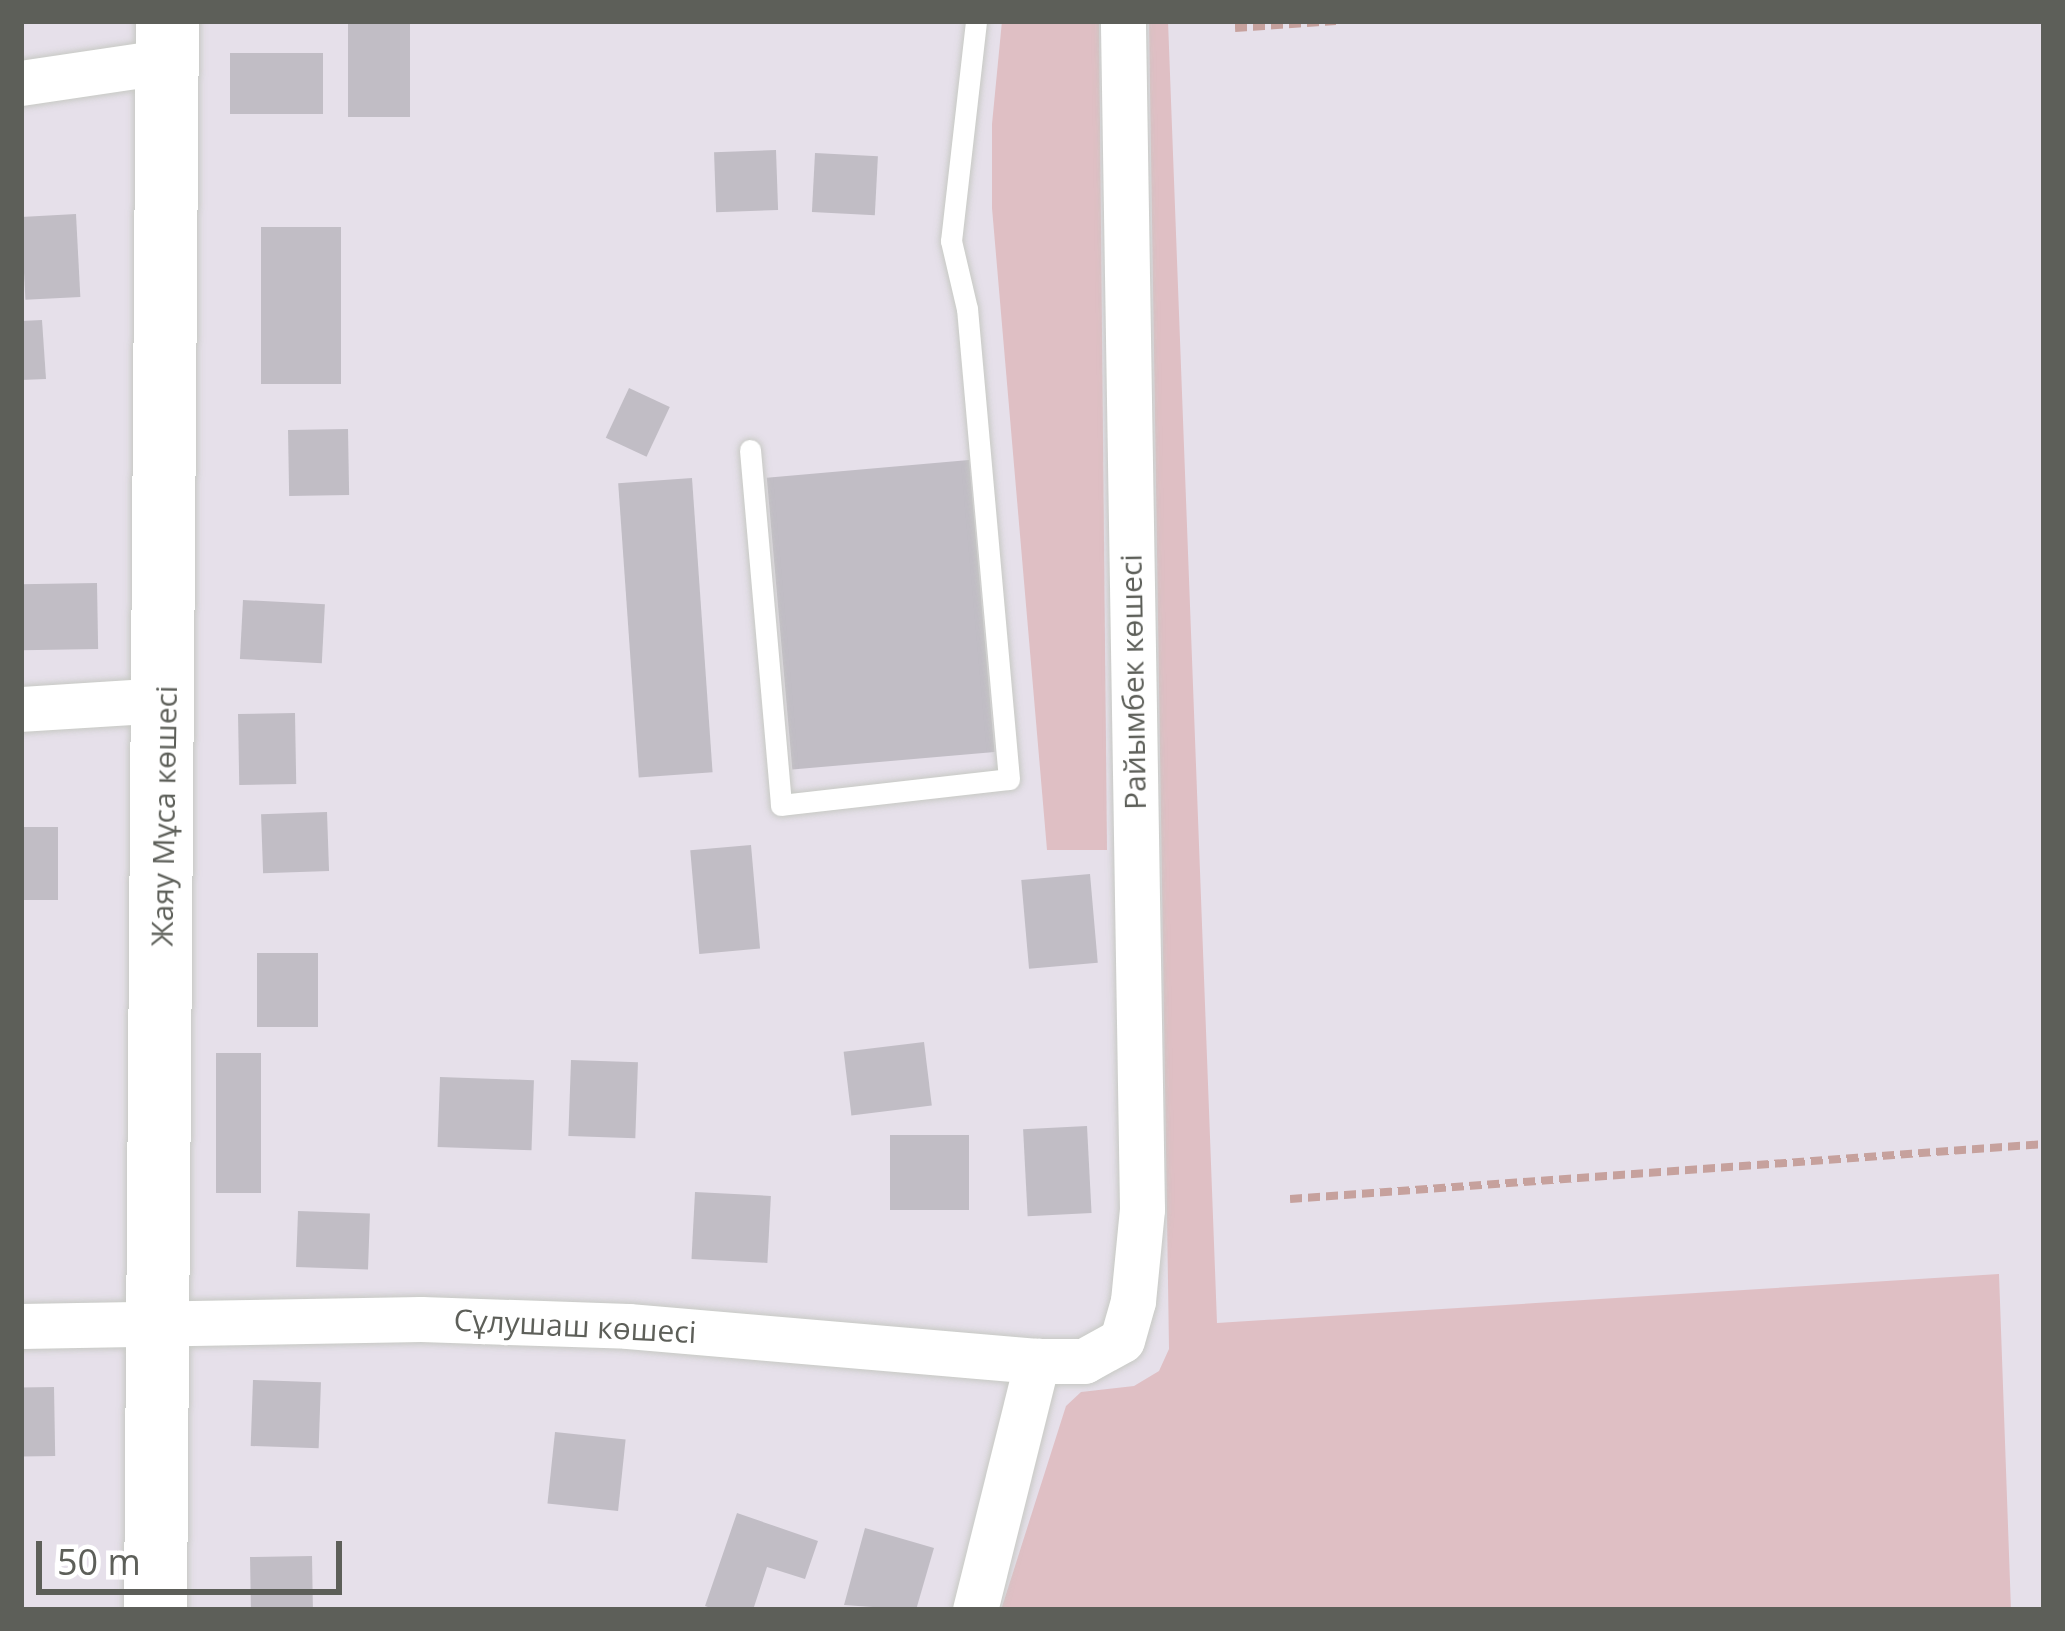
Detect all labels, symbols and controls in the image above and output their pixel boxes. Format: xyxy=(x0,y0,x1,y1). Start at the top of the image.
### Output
street label: Райымбек көшесі xyxy=(1113,554,1153,810)
street label: Жаяу Мұса көшесі xyxy=(144,685,184,947)
street label: Сұлушаш көшесі xyxy=(453,1302,697,1350)
scale bar xyxy=(42,1517,348,1591)
text: 50 m xyxy=(57,1537,141,1586)

